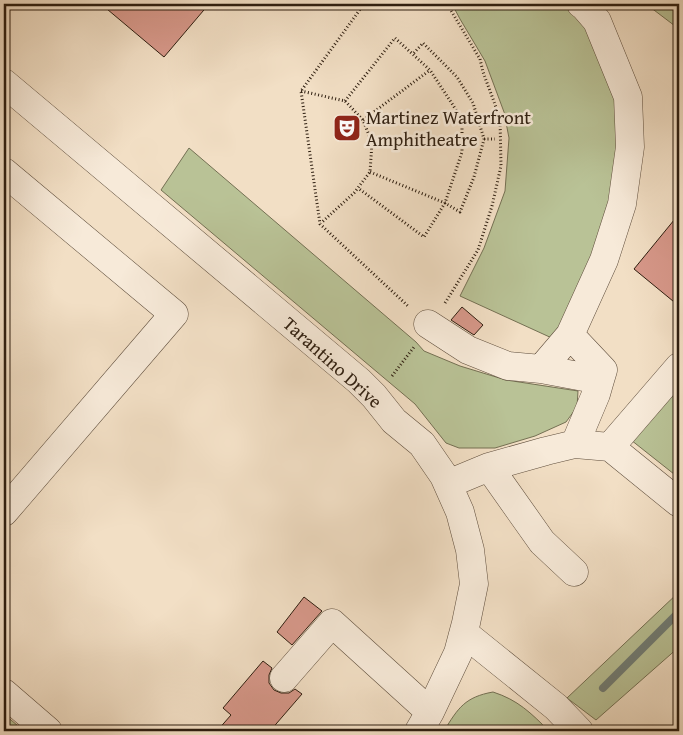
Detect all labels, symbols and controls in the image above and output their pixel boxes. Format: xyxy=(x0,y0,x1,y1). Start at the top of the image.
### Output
place label: Martinez Waterfront Amphitheatre xyxy=(366,103,531,153)
theatre icon: Martinez Waterfront Amphitheatre xyxy=(332,113,362,143)
street label: Tarantino Drive xyxy=(277,310,389,414)

